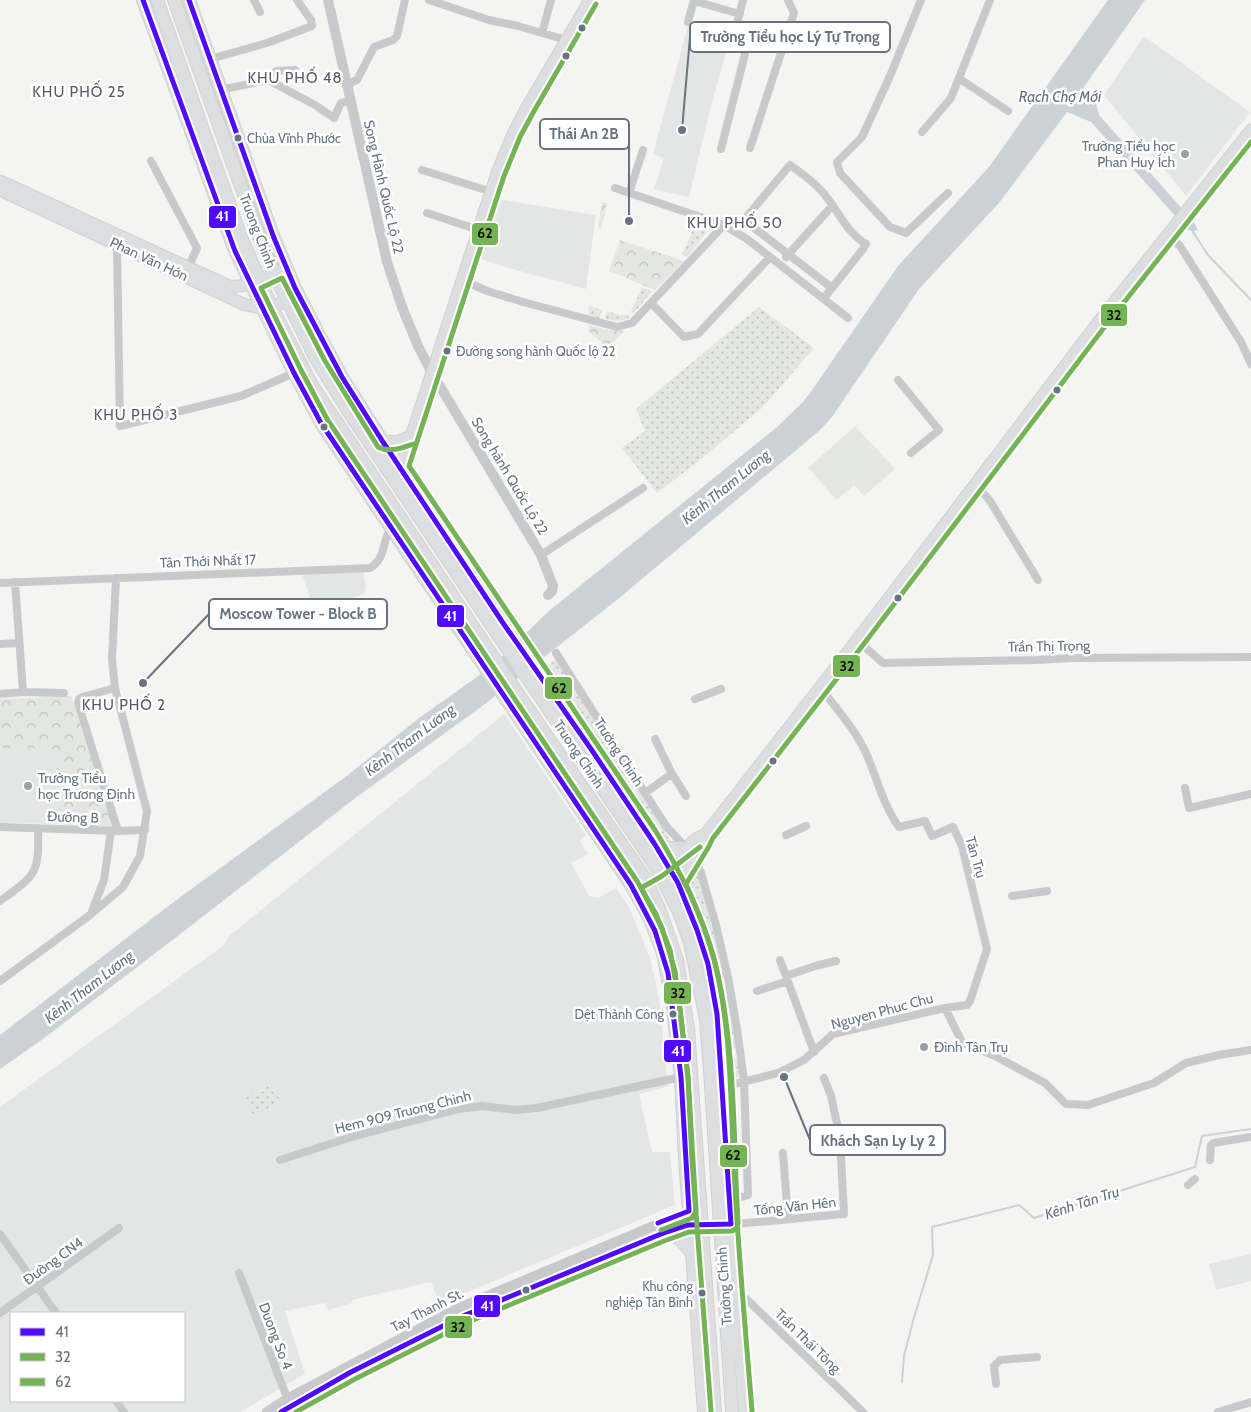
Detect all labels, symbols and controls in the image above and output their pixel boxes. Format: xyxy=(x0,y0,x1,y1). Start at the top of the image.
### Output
callout: Trường Tiểu học Lý Tự Trọng xyxy=(690,22,890,52)
unlabelled marker xyxy=(577,23,587,33)
text: Trường Tiểu học Lý Tự Trọng xyxy=(700,28,880,46)
unlabelled marker xyxy=(561,51,571,61)
district label: KHU PHỐ 48 xyxy=(247,66,343,87)
district label: KHU PHỐ 25 xyxy=(32,80,126,101)
water label: Rạch Chợ Mới xyxy=(1019,88,1102,106)
street label: Song Hành Quốc Lộ 22 xyxy=(360,118,408,256)
callout: Thái An 2B xyxy=(540,119,629,149)
text: Thái An 2B xyxy=(549,125,619,143)
place label: Chùa Vĩnh Phước xyxy=(247,130,341,146)
marker: Chùa Vĩnh Phước xyxy=(233,133,243,143)
place label: Trường Tiểu học Phan Huy Ích xyxy=(1082,137,1175,171)
marker: Trường Tiểu học Phan Huy Ích xyxy=(1179,148,1191,160)
street label: Truong Chinh xyxy=(236,191,280,271)
line badge: 41 xyxy=(208,205,237,229)
text: 41 xyxy=(215,207,229,225)
district label: KHU PHỐ 50 xyxy=(687,211,783,232)
line badge: 62 xyxy=(471,222,499,246)
text: 62 xyxy=(477,224,493,242)
street label: Phan Văn Hớn xyxy=(107,233,191,285)
line badge: 32 xyxy=(1100,303,1128,327)
text: 32 xyxy=(1107,306,1121,324)
place label: Đường song hành Quốc lộ 22 xyxy=(456,343,615,359)
marker: Đường song hành Quốc lộ 22 xyxy=(442,346,452,356)
unlabelled marker xyxy=(1052,385,1062,395)
district label: KHU PHỐ 3 xyxy=(94,403,178,424)
street label: Song hành Quốc Lộ 22 xyxy=(468,414,552,538)
unlabelled marker xyxy=(319,422,329,432)
water label: Kênh Tham Lương xyxy=(678,445,775,528)
street label: Tân Thới Nhất 17 xyxy=(159,550,257,572)
unlabelled marker xyxy=(893,593,903,603)
callout: Moscow Tower - Block B xyxy=(209,599,387,629)
line badge: 41 xyxy=(436,604,465,628)
text: Moscow Tower - Block B xyxy=(219,605,377,623)
text: 41 xyxy=(443,607,457,625)
street label: Trần Thị Trọng xyxy=(1008,636,1091,656)
line badge: 32 xyxy=(832,654,861,678)
text: 32 xyxy=(840,657,854,675)
line badge: 62 xyxy=(544,676,573,700)
text: 62 xyxy=(551,679,567,697)
district label: KHU PHỐ 2 xyxy=(82,693,166,714)
water label: Kênh Tham Lương xyxy=(361,700,460,780)
street label: Trường Chinh xyxy=(590,714,648,790)
street label: Truong Chinh xyxy=(550,717,608,791)
unlabelled marker xyxy=(768,756,778,766)
place label: Trường Tiểu học Trương Định xyxy=(38,769,135,803)
marker: Trường Tiểu học Trương Định xyxy=(22,780,34,792)
street label: Đường B xyxy=(47,807,99,827)
street label: Tân Trụ xyxy=(962,834,990,880)
water label: Kênh Tham Lương xyxy=(41,946,138,1027)
line badge: 32 xyxy=(663,981,692,1005)
text: 32 xyxy=(671,984,685,1002)
street label: Nguyen Phuc Chu xyxy=(829,989,935,1033)
place label: Dệt Thành Công xyxy=(575,1006,665,1022)
marker: Dệt Thành Công xyxy=(668,1009,678,1019)
place label: Đình Tân Trụ xyxy=(934,1038,1008,1056)
line badge: 41 xyxy=(663,1039,692,1063)
marker: Đình Tân Trụ xyxy=(918,1041,930,1053)
text: 41 xyxy=(671,1042,685,1060)
street label: Hem 909 Truong Chinh xyxy=(333,1086,473,1138)
callout: Khách Sạn Ly Ly 2 xyxy=(810,1125,945,1155)
text: Khách Sạn Ly Ly 2 xyxy=(820,1132,936,1150)
line badge: 62 xyxy=(719,1144,748,1168)
text: 62 xyxy=(725,1146,741,1164)
water label: Kênh Tân Trụ xyxy=(1043,1183,1121,1223)
street label: Tống Văn Hên xyxy=(753,1193,837,1219)
street label: Đường CN4 xyxy=(19,1233,87,1289)
street label: Trường Chinh xyxy=(712,1246,736,1326)
place label: Khu công nghiệp Tân Bình xyxy=(605,1278,694,1310)
street label: Tay Thanh St. xyxy=(388,1284,466,1336)
unlabelled marker xyxy=(521,1285,531,1295)
marker: Khu công nghiệp Tân Bình xyxy=(697,1288,707,1298)
line badge: 41 xyxy=(473,1294,501,1318)
text: 41 xyxy=(480,1297,494,1315)
street label: Duong So 4 xyxy=(255,1300,297,1372)
street label: Trần Thái Tông xyxy=(771,1305,846,1378)
legend xyxy=(10,1312,185,1402)
line badge: 32 xyxy=(444,1315,473,1339)
text: 32 xyxy=(451,1318,465,1336)
text: 41 xyxy=(55,1323,69,1341)
text: 32 xyxy=(55,1348,71,1366)
text: 62 xyxy=(55,1373,72,1391)

